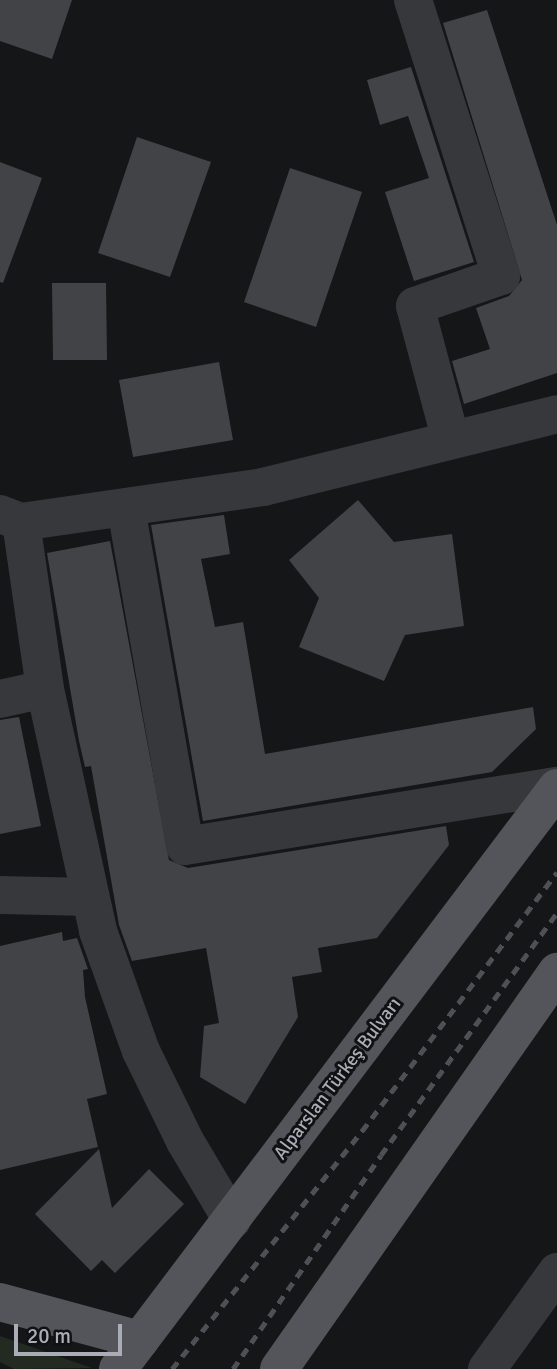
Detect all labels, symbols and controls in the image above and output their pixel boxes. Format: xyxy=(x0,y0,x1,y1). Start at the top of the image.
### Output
street label: Alparslan Türkeş Bulvarı xyxy=(270,994,406,1164)
scale bar xyxy=(18,1310,126,1354)
text: 20 m xyxy=(27,1323,71,1349)

